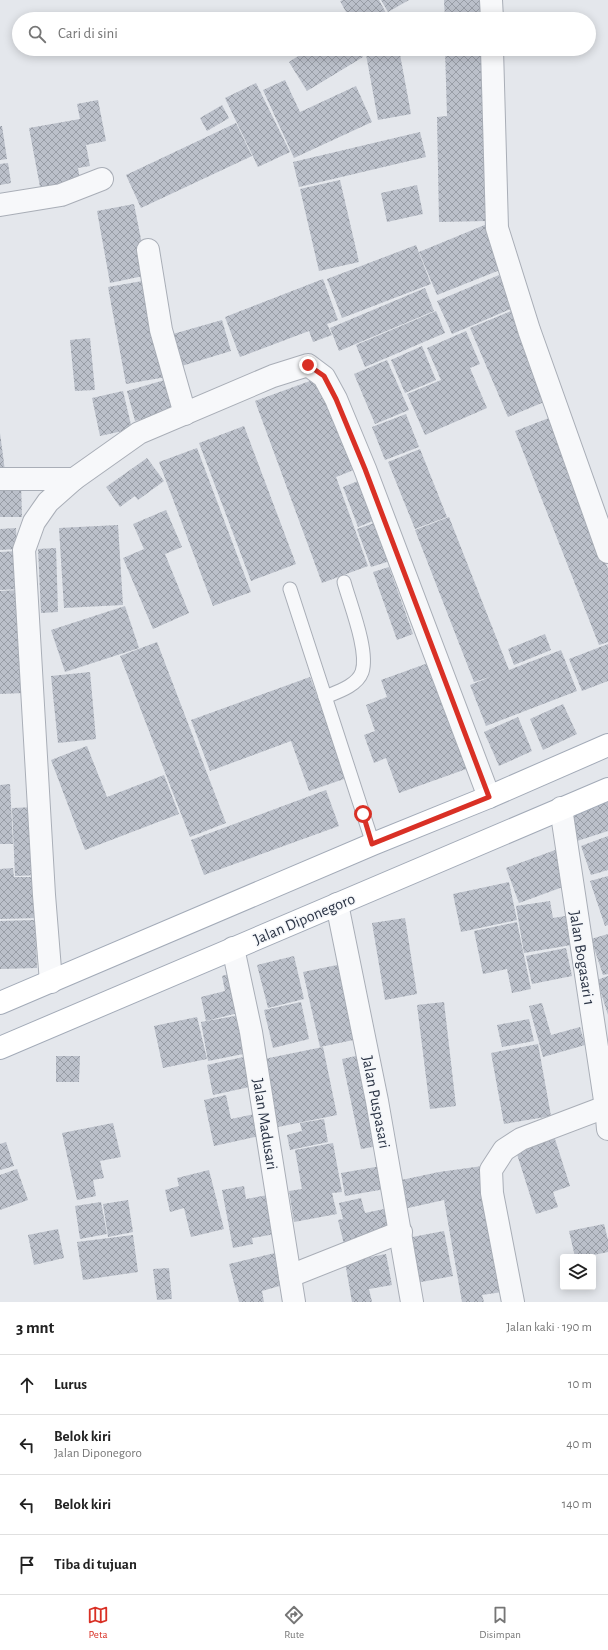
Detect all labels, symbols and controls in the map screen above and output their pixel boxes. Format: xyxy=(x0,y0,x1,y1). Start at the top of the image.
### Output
search box xyxy=(12,12,596,56)
icon: search xyxy=(26,23,48,45)
text: Cari di sini xyxy=(58,26,118,41)
route end xyxy=(299,356,317,374)
route start xyxy=(354,805,372,823)
street label: Jalan Diponegoro xyxy=(251,890,357,947)
street label: Jalan Bogasari 1 xyxy=(567,910,597,1007)
street label: Jalan Puspasari xyxy=(359,1055,393,1150)
street label: Jalan Madusari xyxy=(250,1077,280,1171)
map controls xyxy=(560,1254,596,1290)
button: layers xyxy=(560,1254,596,1290)
text: 3 mnt xyxy=(16,1319,54,1336)
text: Jalan kaki · 190 m xyxy=(506,1321,592,1334)
icon: ahead xyxy=(16,1374,38,1396)
text: Lurus xyxy=(54,1377,87,1392)
text: 10 m xyxy=(568,1378,592,1391)
text: Belok kiri xyxy=(54,1429,111,1444)
icon: left xyxy=(16,1434,38,1456)
text: 40 m xyxy=(566,1438,592,1451)
text: Jalan Diponegoro xyxy=(54,1447,142,1460)
icon: left xyxy=(16,1494,38,1516)
text: Belok kiri xyxy=(54,1497,111,1512)
text: 140 m xyxy=(562,1498,592,1511)
icon: arrive xyxy=(16,1554,38,1576)
text: Tiba di tujuan xyxy=(54,1557,137,1572)
tab: Peta xyxy=(87,1604,109,1641)
tab: Rute xyxy=(283,1604,305,1641)
tab: Disimpan xyxy=(479,1604,521,1641)

